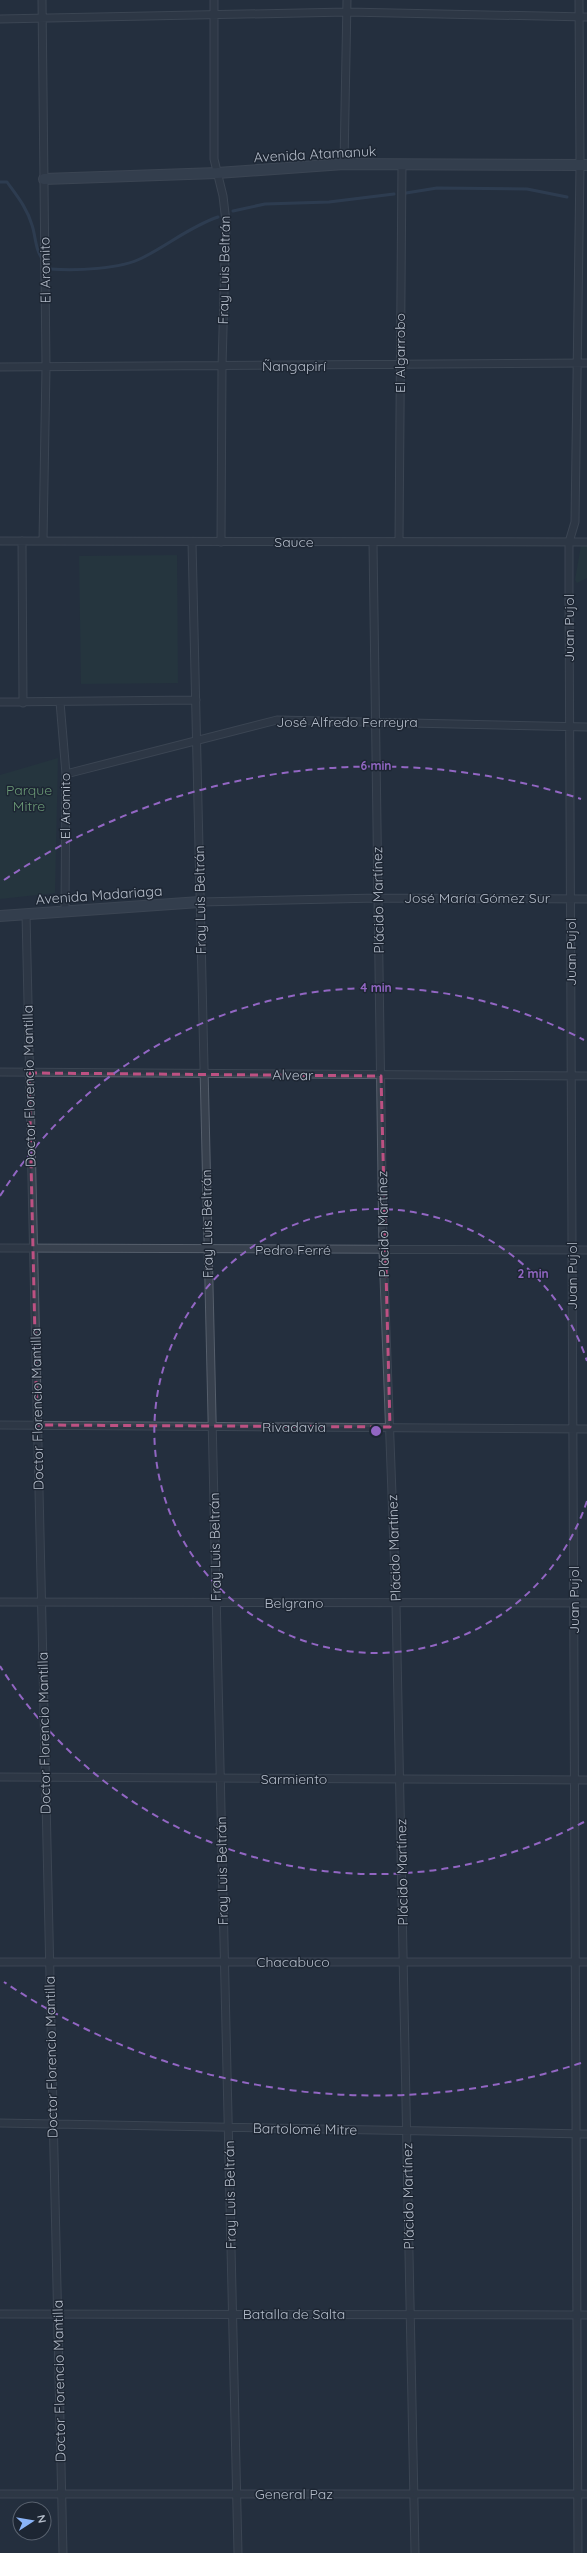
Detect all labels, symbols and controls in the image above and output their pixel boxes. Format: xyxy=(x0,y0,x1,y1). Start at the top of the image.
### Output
street label: Avenida Atamanuk xyxy=(253,142,377,166)
street label: Fray Luis Beltrán xyxy=(214,215,234,325)
street label: El Aromito xyxy=(35,237,55,303)
street label: El Algarrobo xyxy=(391,313,409,393)
street label: Ñangapirí xyxy=(262,357,326,375)
street label: Sauce xyxy=(274,533,314,551)
street label: Juan Pujol xyxy=(560,594,578,662)
street label: José Alfredo Ferreyra xyxy=(276,713,418,731)
text: 6 min xyxy=(360,758,392,773)
street label: El Aromito xyxy=(56,773,74,839)
park label: Parque Mitre xyxy=(6,781,52,815)
street label: Fray Luis Beltrán xyxy=(190,845,210,955)
street label: Plácido Martínez xyxy=(368,846,388,954)
street label: Avenida Madariaga xyxy=(35,882,163,908)
street label: José María Gómez Sur xyxy=(404,889,551,907)
street label: Juan Pujol xyxy=(562,918,580,986)
text: 4 min xyxy=(360,980,392,995)
street label: Doctor Florencio Mantilla xyxy=(19,1005,39,1167)
street label: Alvear xyxy=(272,1066,314,1084)
street label: Fray Luis Beltrán xyxy=(197,1169,217,1279)
street label: Plácido Martínez xyxy=(373,1170,393,1278)
street label: Pedro Ferré xyxy=(255,1241,331,1259)
street label: Juan Pujol xyxy=(563,1242,581,1310)
text: 2 min xyxy=(517,1266,549,1281)
street label: Doctor Florencio Mantilla xyxy=(27,1328,47,1490)
street label: Rivadavia xyxy=(262,1418,326,1436)
centre of rings xyxy=(369,1424,383,1438)
street label: Fray Luis Beltrán xyxy=(205,1492,225,1602)
street label: Plácido Martínez xyxy=(383,1494,405,1602)
street label: Juan Pujol xyxy=(565,1566,583,1634)
street label: Belgrano xyxy=(264,1594,324,1612)
street label: Doctor Florencio Mantilla xyxy=(34,1652,54,1814)
street label: Sarmiento xyxy=(261,1770,327,1788)
street label: Fray Luis Beltrán xyxy=(212,1816,232,1926)
street label: Plácido Martínez xyxy=(392,1818,412,1926)
street label: Chacabuco xyxy=(256,1953,330,1971)
street label: Doctor Florencio Mantilla xyxy=(41,1976,61,2138)
street label: Bartolomé Mitre xyxy=(253,2119,357,2139)
street label: Fray Luis Beltrán xyxy=(220,2140,240,2250)
street label: Plácido Martínez xyxy=(398,2142,418,2250)
street label: Doctor Florencio Mantilla xyxy=(49,2300,69,2462)
street label: Batalla de Salta xyxy=(243,2305,345,2323)
street label: General Paz xyxy=(255,2485,333,2503)
north arrow xyxy=(12,2501,52,2541)
text: N xyxy=(34,2514,49,2524)

